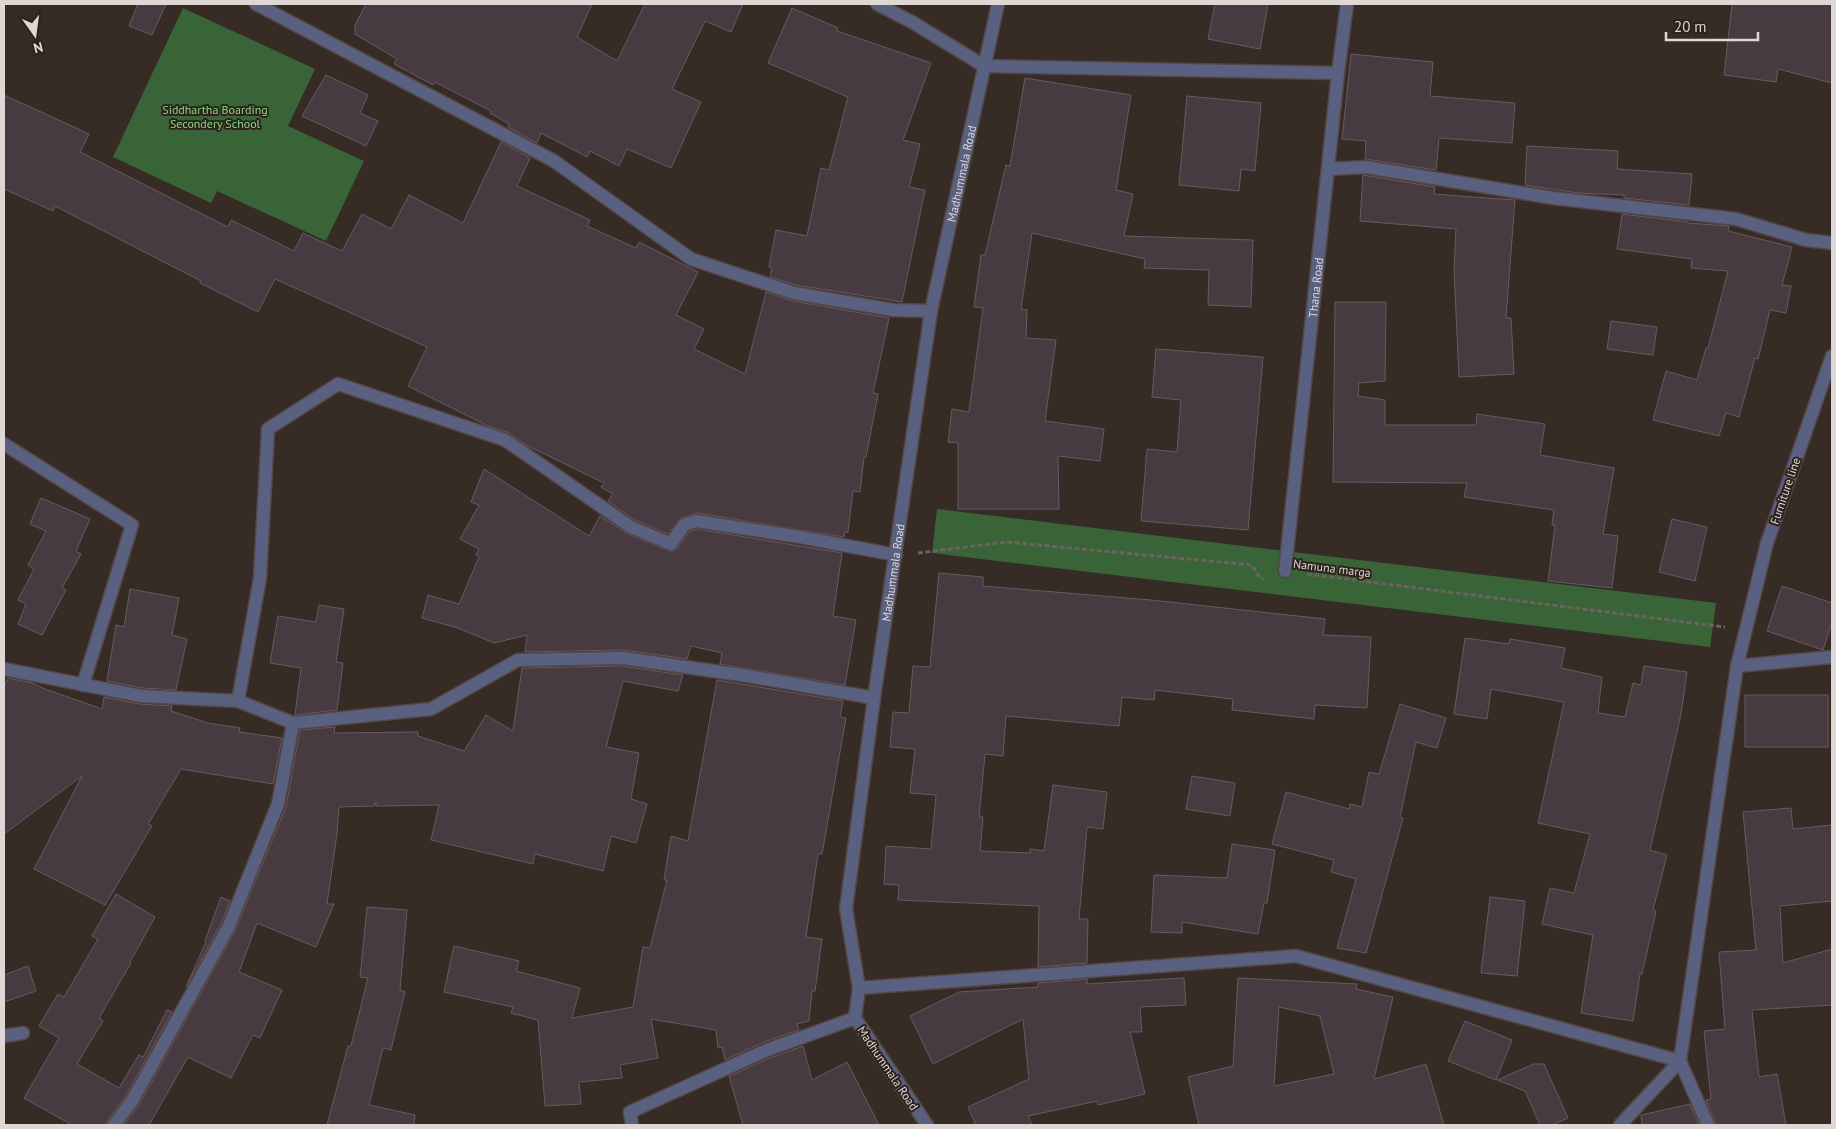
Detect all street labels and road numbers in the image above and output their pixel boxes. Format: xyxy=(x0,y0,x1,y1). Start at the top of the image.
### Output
street label: Madhummala Road xyxy=(943,124,979,223)
street label: Thana Road xyxy=(1305,257,1326,318)
street label: Furniture line xyxy=(1767,456,1803,526)
street label: Madhummala Road xyxy=(878,523,907,622)
street label: Namuna marga xyxy=(1292,556,1372,580)
street label: Madhummala Road xyxy=(854,1023,922,1113)

